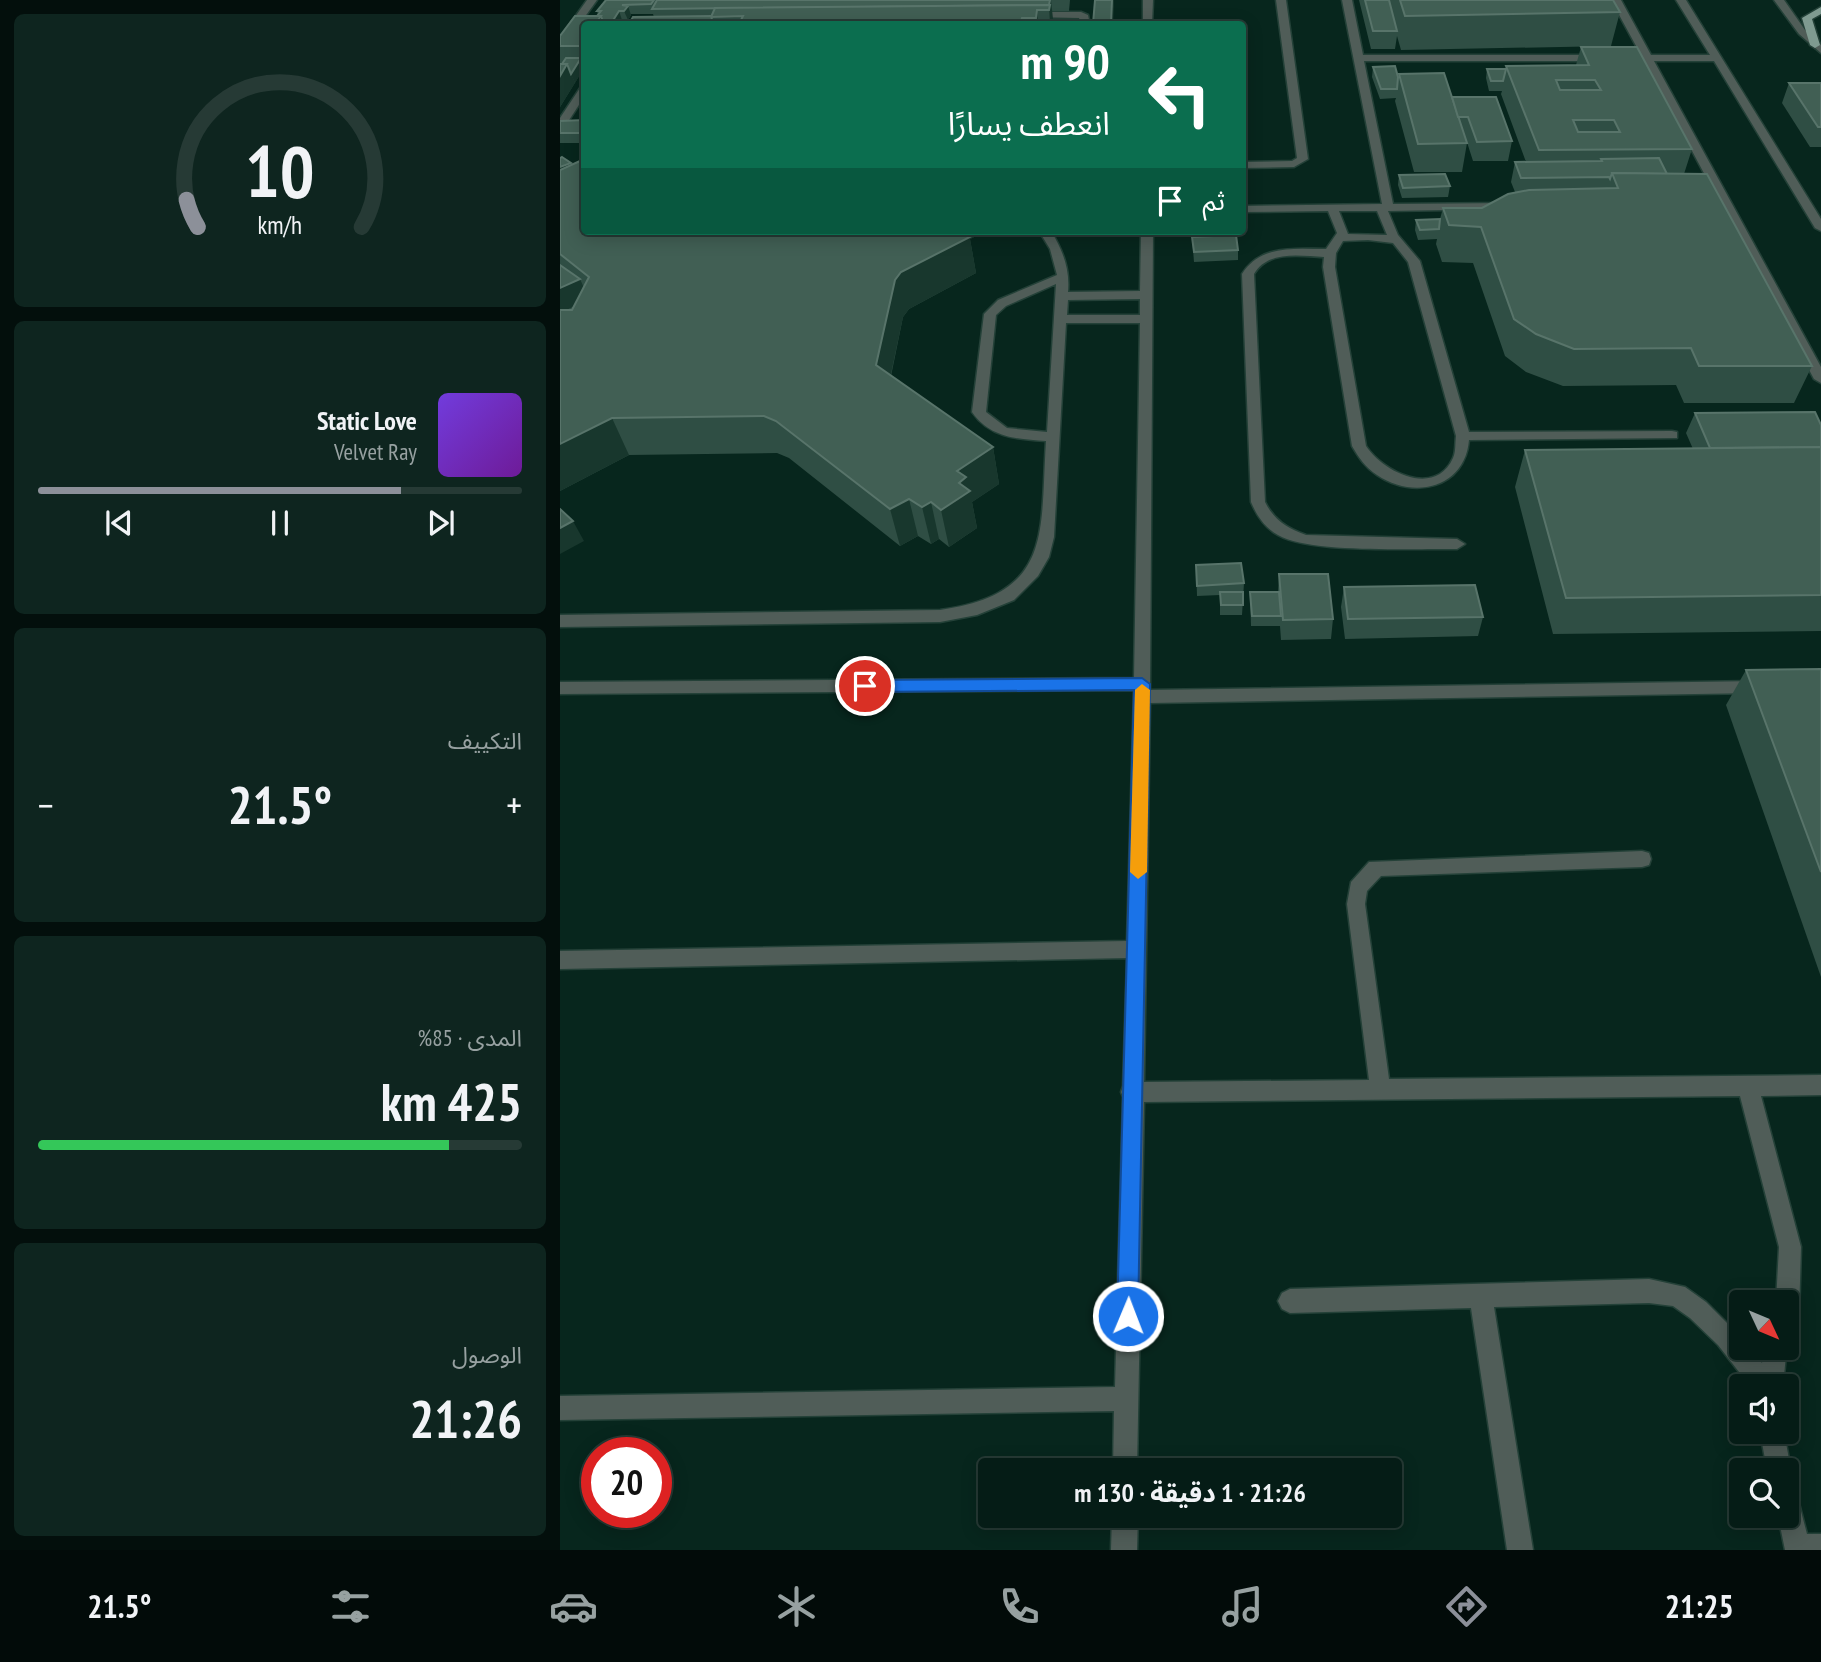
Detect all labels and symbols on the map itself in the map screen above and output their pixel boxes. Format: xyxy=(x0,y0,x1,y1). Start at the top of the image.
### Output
pin xyxy=(835,656,895,716)
position arrow xyxy=(1091,1279,1165,1353)
north arrow xyxy=(1729,1290,1799,1360)
speed limit sign: 20 xyxy=(581,1437,672,1528)

